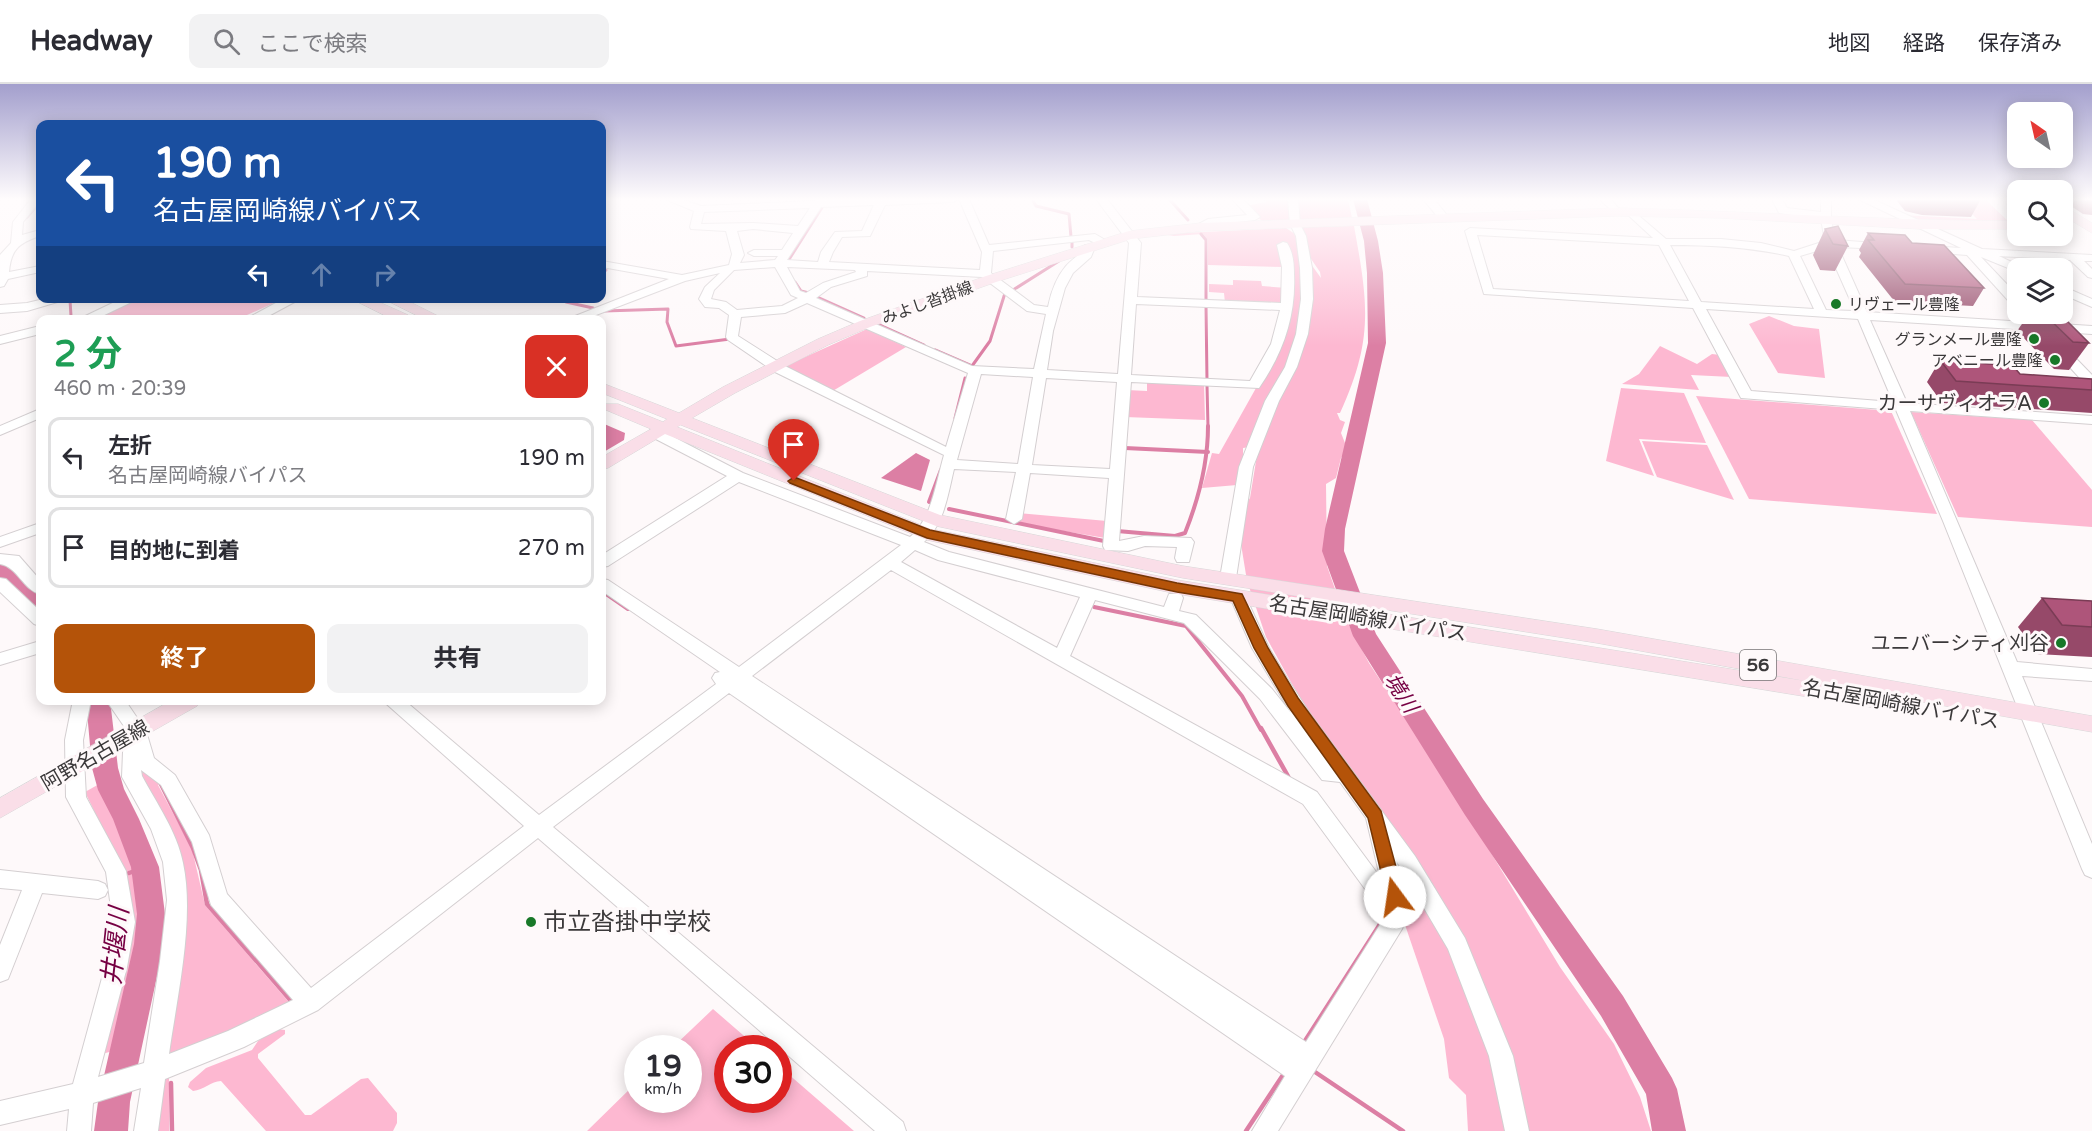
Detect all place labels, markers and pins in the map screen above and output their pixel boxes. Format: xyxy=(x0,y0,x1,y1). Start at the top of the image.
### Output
place label: リヴェール豊隆 xyxy=(1848,295,1960,315)
marker: リヴェール豊隆 xyxy=(1829,297,1843,311)
place label: グランメール豊隆 xyxy=(1894,330,2022,350)
marker: グランメール豊隆 xyxy=(2027,332,2041,346)
place label: アベニール豊隆 xyxy=(1931,351,2043,371)
marker: アベニール豊隆 xyxy=(2048,353,2062,367)
place label: カーサヴィオラA xyxy=(1877,392,2032,416)
marker: カーサヴィオラA xyxy=(2037,396,2051,410)
pin xyxy=(768,419,819,481)
place label: ユニバーシティ刈谷 xyxy=(1871,632,2049,656)
marker: ユニバーシティ刈谷 xyxy=(2054,636,2068,650)
place label: 市立沓掛中学校 xyxy=(543,908,711,937)
marker: 市立沓掛中学校 xyxy=(524,915,538,929)

